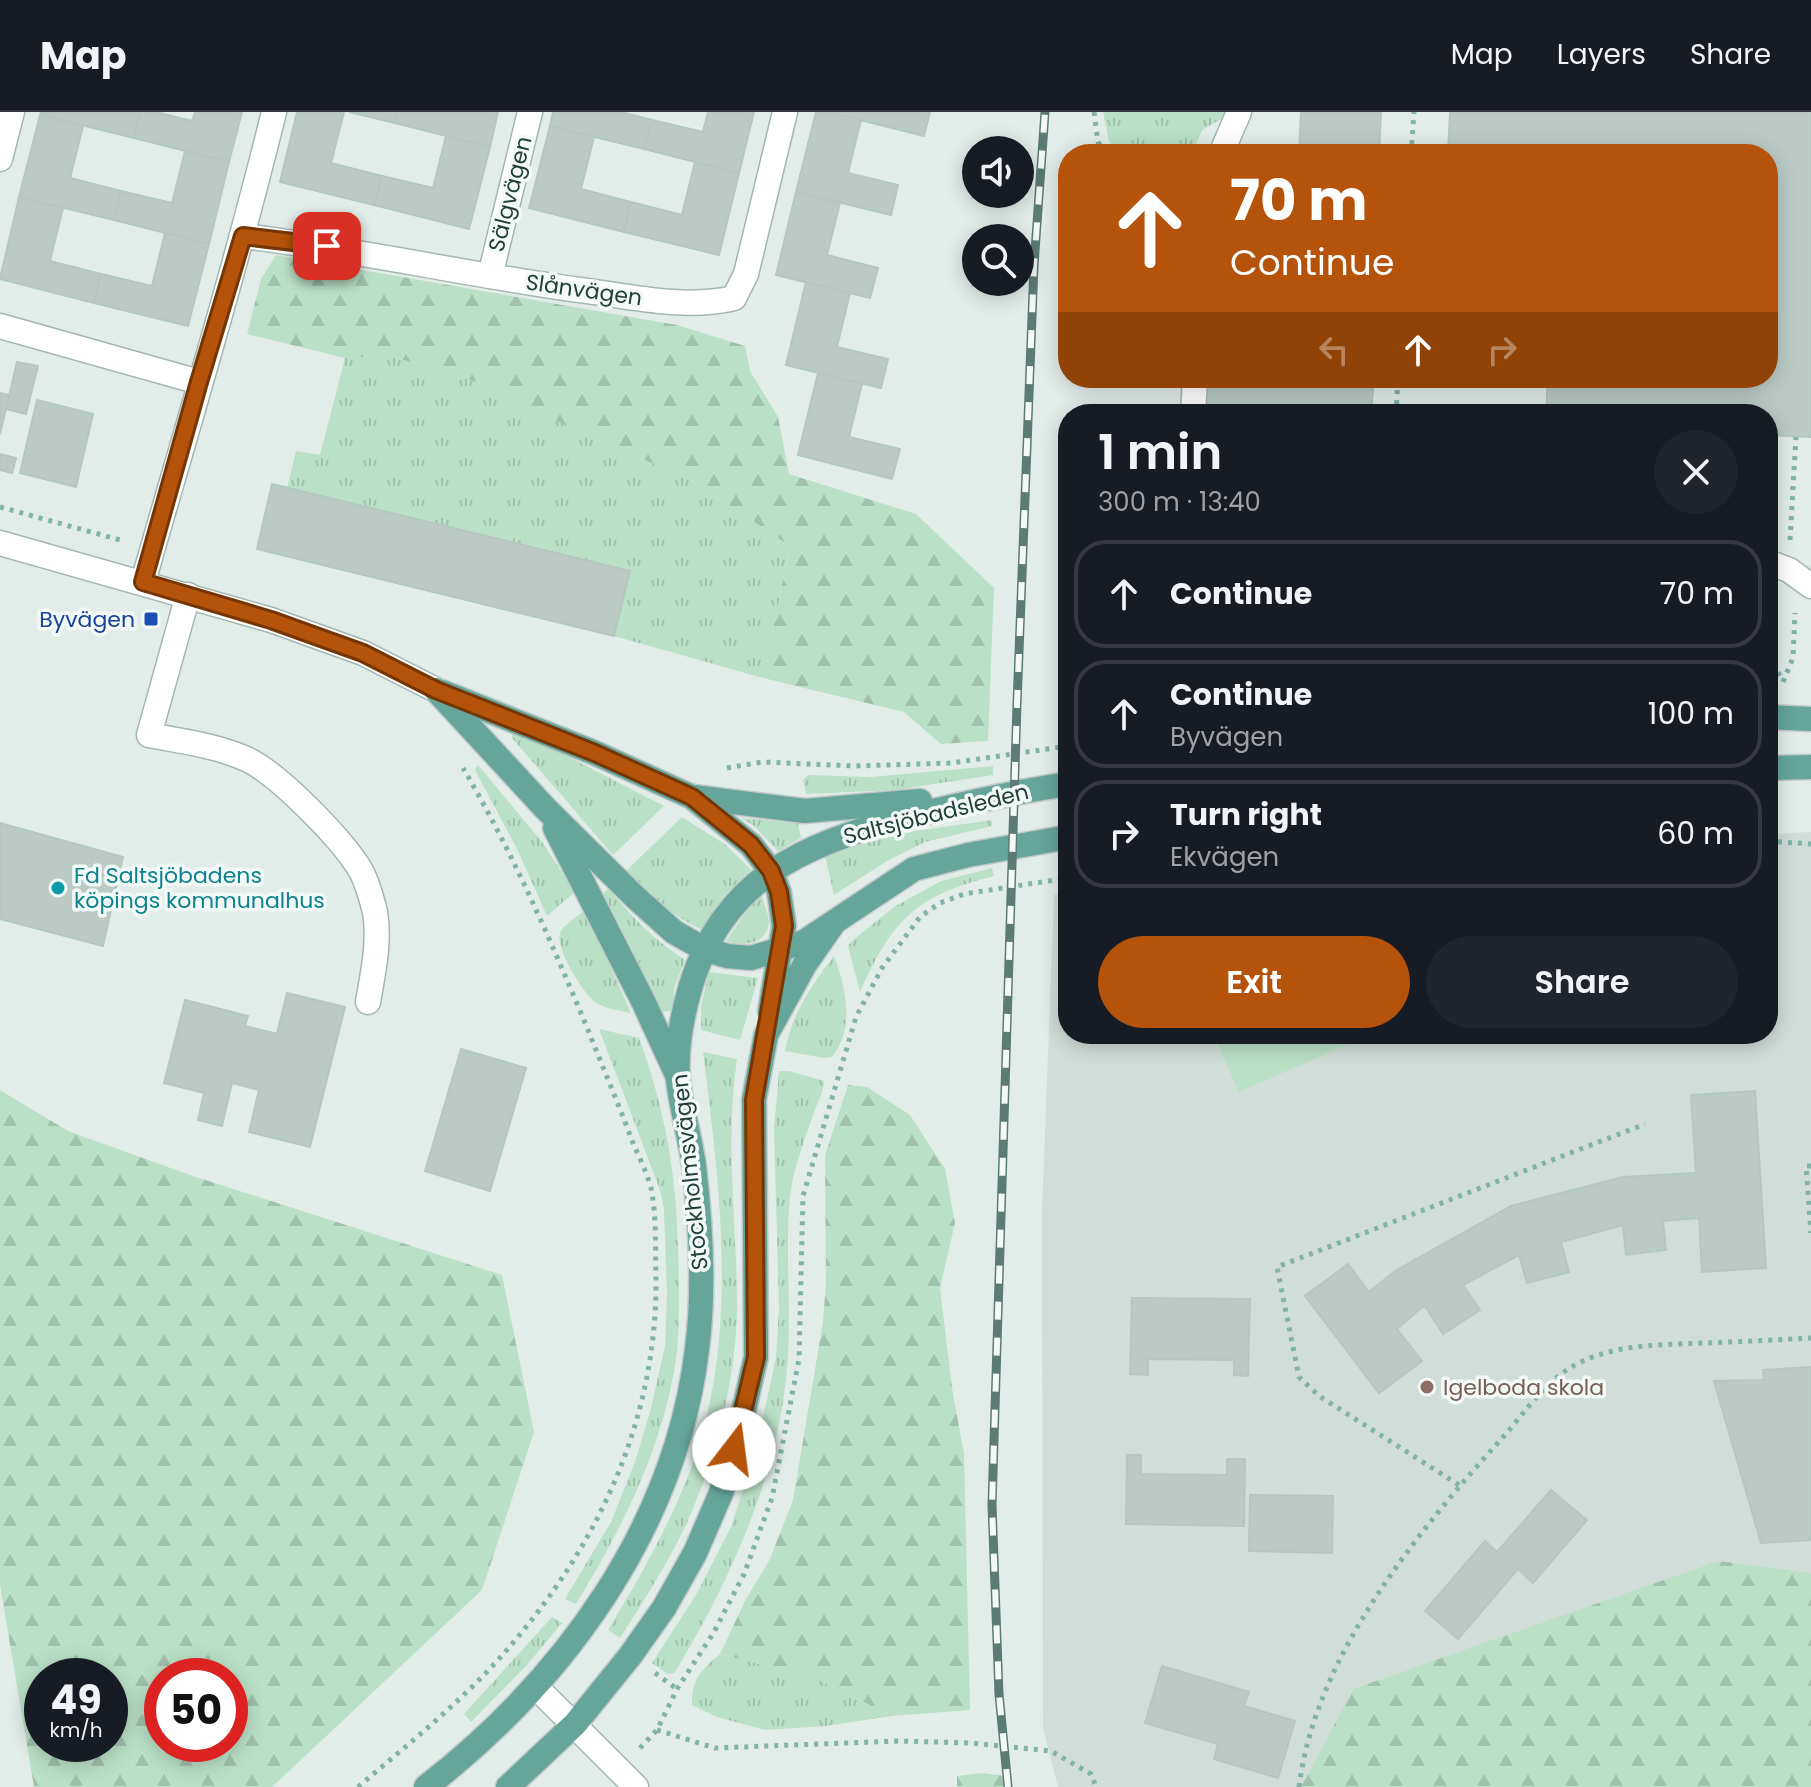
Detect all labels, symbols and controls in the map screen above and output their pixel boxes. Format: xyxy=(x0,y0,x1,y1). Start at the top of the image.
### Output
text: Map xyxy=(40,29,127,82)
text: Map xyxy=(1451,35,1513,74)
text: Layers xyxy=(1557,35,1646,74)
text: Share xyxy=(1690,35,1771,74)
street label: Sälgvägen xyxy=(481,133,539,255)
map controls xyxy=(962,136,1034,296)
button: sound xyxy=(962,136,1034,208)
text: 70 m xyxy=(1230,161,1368,240)
icon: ahead xyxy=(1098,176,1202,280)
pin xyxy=(293,212,361,280)
icon: arrive xyxy=(305,224,349,268)
button: search xyxy=(962,224,1034,296)
text: Continue xyxy=(1230,237,1394,288)
street label: Slånvägen xyxy=(524,267,644,313)
icon: left xyxy=(1312,328,1356,372)
icon: ahead xyxy=(1396,328,1440,372)
icon: right xyxy=(1480,328,1524,372)
text: 1 min xyxy=(1098,419,1222,486)
button: close xyxy=(1654,430,1738,514)
text: 300 m · 13:40 xyxy=(1098,484,1261,520)
icon: ahead xyxy=(1102,572,1146,616)
text: Continue xyxy=(1170,572,1312,615)
text: 70 m xyxy=(1660,572,1734,615)
place label: Byvägen xyxy=(39,604,135,635)
marker: Byvägen xyxy=(142,610,160,628)
text: Continue xyxy=(1170,673,1312,716)
icon: ahead xyxy=(1102,692,1146,736)
text: 100 m xyxy=(1648,692,1734,735)
text: Byvägen xyxy=(1170,719,1283,755)
street label: Saltsjöbadsleden xyxy=(840,776,1032,852)
text: Turn right xyxy=(1170,793,1322,836)
icon: right xyxy=(1102,812,1146,856)
text: 60 m xyxy=(1657,812,1734,855)
text: Ekvägen xyxy=(1170,839,1279,875)
place label: Fd Saltsjöbadens köpings kommunalhus xyxy=(74,860,325,916)
marker: Fd Saltsjöbadens köpings kommunalhus xyxy=(49,879,67,897)
button: Exit xyxy=(1098,936,1410,1028)
button: Share xyxy=(1426,936,1738,1028)
street label: Stockholmsvägen xyxy=(664,1072,716,1272)
place label: Igelboda skola xyxy=(1443,1372,1604,1403)
marker: Igelboda skola xyxy=(1418,1378,1436,1396)
position arrow xyxy=(692,1407,776,1491)
speed limit sign: 50 xyxy=(144,1658,248,1762)
text: 49 xyxy=(50,1672,102,1728)
text: km/h xyxy=(49,1716,103,1744)

